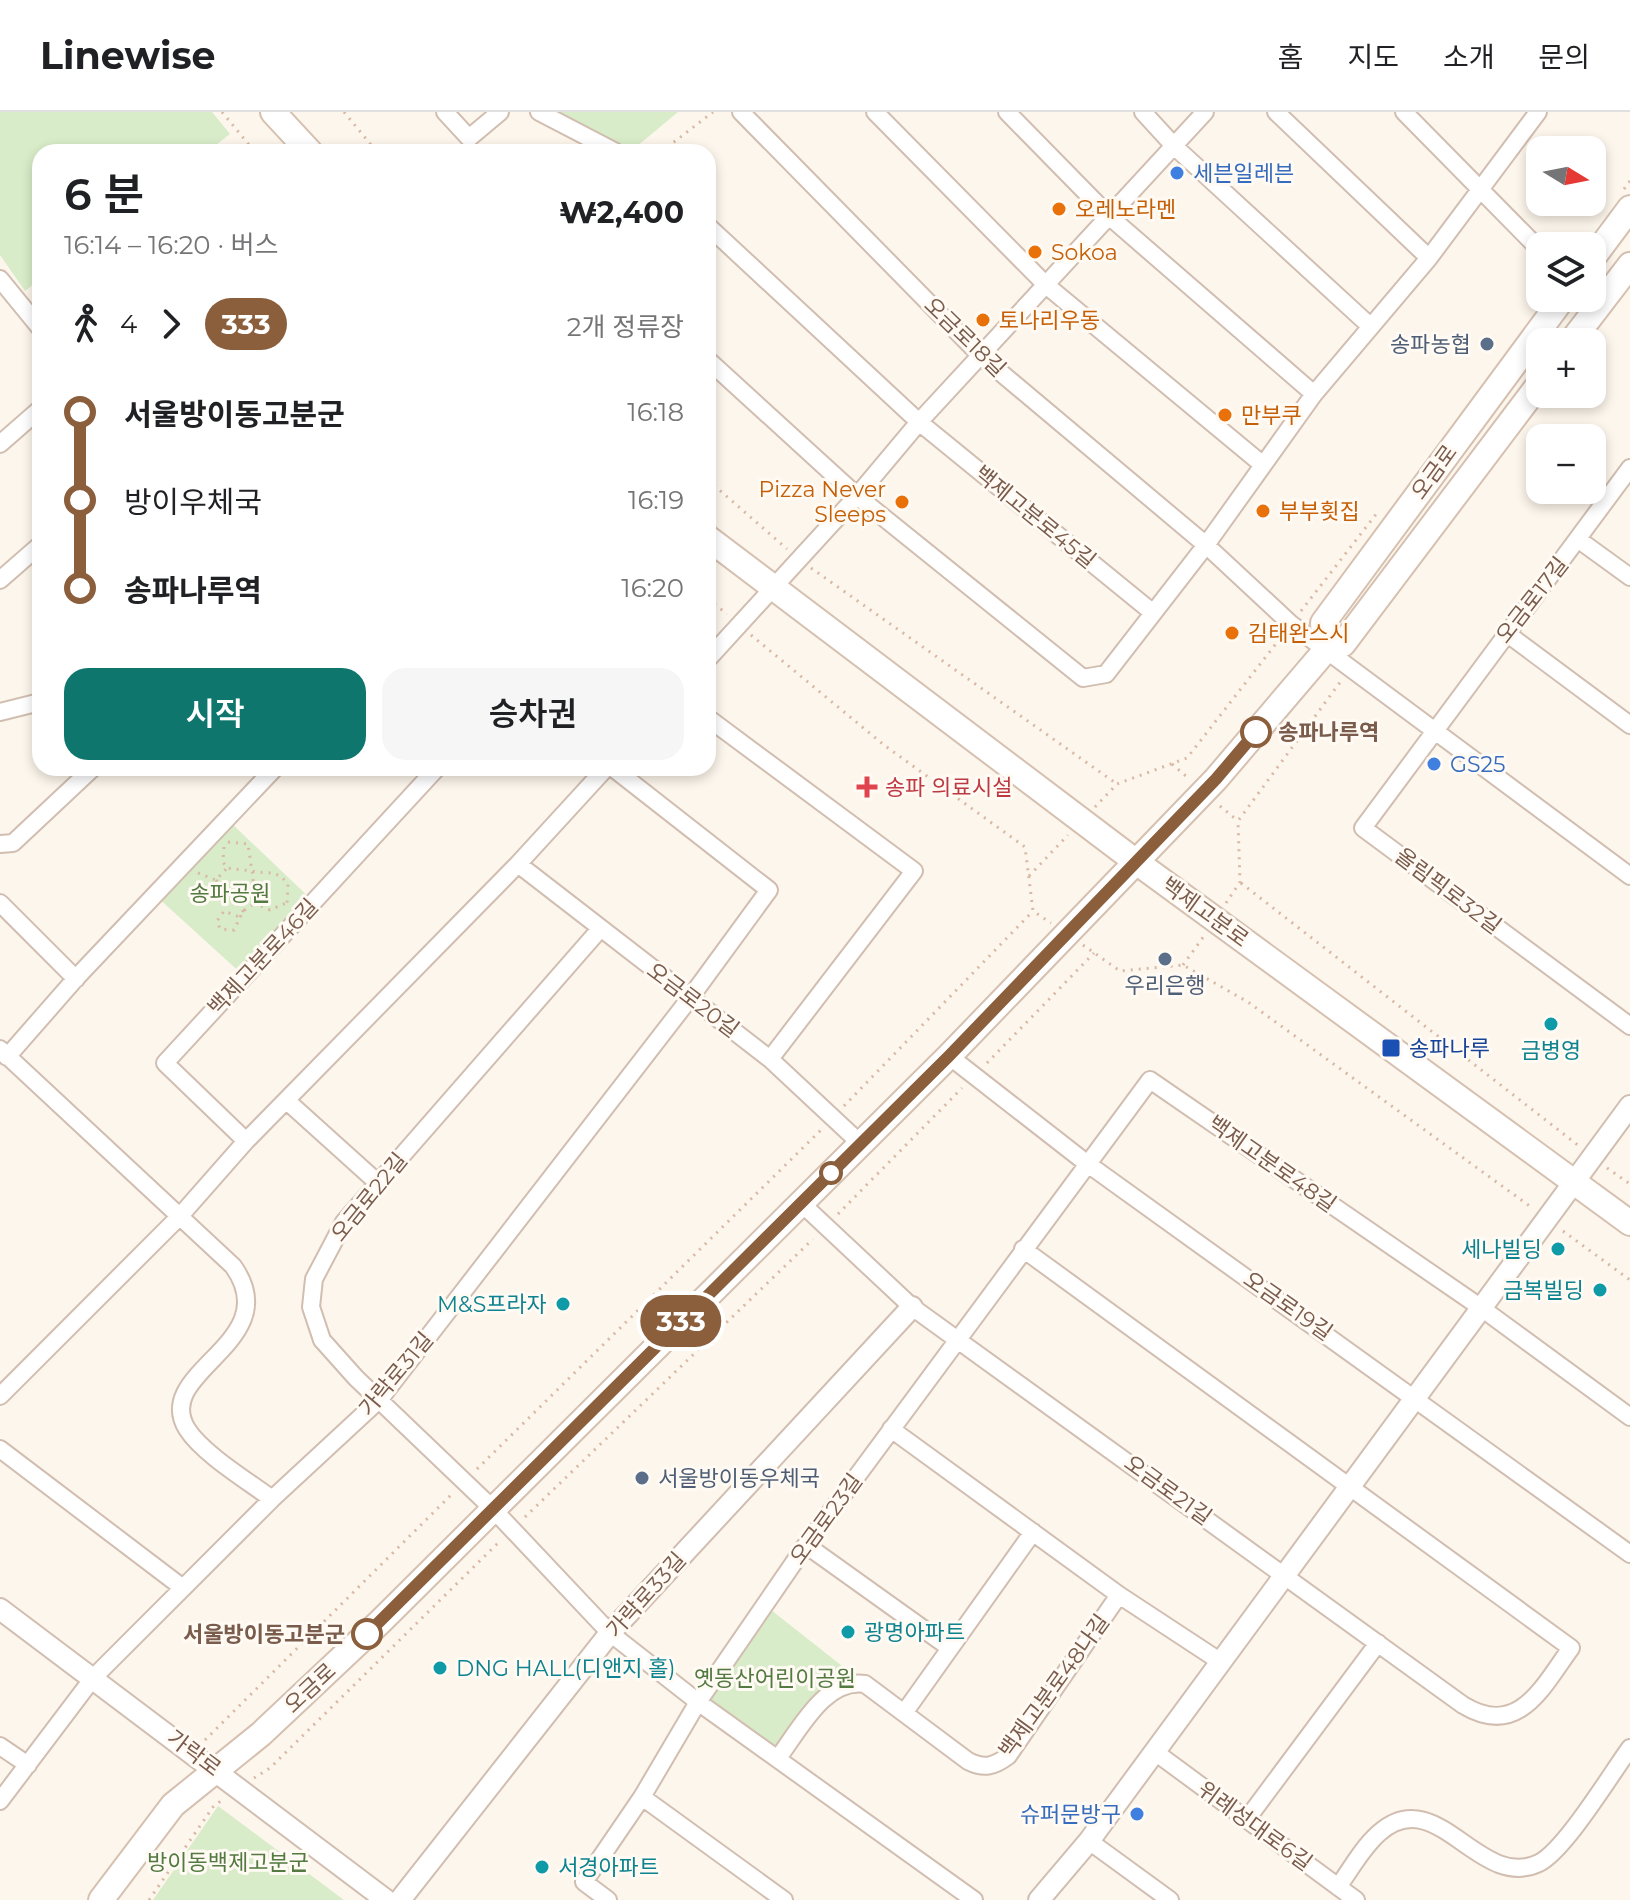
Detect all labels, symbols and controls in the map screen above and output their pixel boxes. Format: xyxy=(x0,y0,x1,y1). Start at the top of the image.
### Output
text: Linewise xyxy=(40,32,216,79)
text: 홈 xyxy=(1278,40,1303,74)
text: 지도 xyxy=(1347,40,1399,74)
text: 소개 xyxy=(1443,40,1494,74)
text: 문의 xyxy=(1538,40,1590,74)
north arrow xyxy=(1526,136,1606,216)
map controls xyxy=(1526,136,1606,504)
place label: 세븐일레븐 xyxy=(1193,160,1294,187)
marker: 세븐일레븐 xyxy=(1168,164,1186,182)
text: 6 분 xyxy=(64,167,144,221)
text: ₩2,400 xyxy=(560,194,684,231)
place label: 오레노라멘 xyxy=(1075,196,1176,223)
marker: 오레노라멘 xyxy=(1050,200,1068,218)
text: 16:14 – 16:20 · 버스 xyxy=(64,229,279,261)
button: layers xyxy=(1526,232,1606,312)
place label: Sokoa xyxy=(1051,239,1118,266)
marker: Sokoa xyxy=(1026,243,1044,261)
street label: 오금로18길 xyxy=(919,292,1011,382)
icon: walk xyxy=(64,302,108,346)
icon: forward xyxy=(149,302,193,346)
text: 333 xyxy=(221,307,271,341)
place label: 토나리우동 xyxy=(999,307,1100,334)
text: 4 xyxy=(120,308,137,340)
text: 2개 정류장 xyxy=(567,311,684,343)
marker: 토나리우동 xyxy=(974,311,992,329)
button: + xyxy=(1526,328,1606,408)
place label: 송파농협 xyxy=(1390,331,1471,358)
marker: 송파농협 xyxy=(1478,335,1496,353)
text: 서울방이동고분군 xyxy=(124,396,345,433)
text: 16:18 xyxy=(627,396,684,428)
place label: 만부쿠 xyxy=(1241,402,1302,429)
marker: 만부쿠 xyxy=(1216,406,1234,424)
button: − xyxy=(1526,424,1606,504)
street label: 오금로 xyxy=(1405,439,1463,505)
street label: 백제고분로45길 xyxy=(969,460,1101,574)
place label: Pizza Never Sleeps xyxy=(758,476,886,528)
text: 방이우체국 xyxy=(124,484,262,521)
text: 16:19 xyxy=(628,484,684,516)
marker: Pizza Never Sleeps xyxy=(893,493,911,511)
place label: 부부횟집 xyxy=(1279,498,1360,525)
marker: 부부횟집 xyxy=(1254,502,1272,520)
street label: 오금로17길 xyxy=(1490,552,1574,648)
text: 송파나루역 xyxy=(124,572,262,609)
text: 16:20 xyxy=(621,572,684,604)
place label: 김태완스시 xyxy=(1248,620,1349,647)
marker: 김태완스시 xyxy=(1223,624,1241,642)
button: 시작 xyxy=(64,668,366,760)
button: 승차권 xyxy=(382,668,684,760)
marker: 송파나루역 xyxy=(1241,717,1271,747)
place label: 송파나루역 xyxy=(1278,719,1379,746)
place label: GS25 xyxy=(1450,751,1505,778)
marker: GS25 xyxy=(1425,755,1443,773)
place label: 송파 의료시설 xyxy=(885,774,1012,801)
marker: 송파 의료시설 xyxy=(856,776,878,798)
street label: 올림픽로32길 xyxy=(1390,842,1506,940)
street label: 백제고분로 xyxy=(1156,871,1254,953)
park label: 송파공원 xyxy=(190,880,270,907)
street label: 백제고분로46길 xyxy=(202,893,324,1021)
marker: 우리은행 xyxy=(1156,950,1174,968)
street label: 오금로20길 xyxy=(642,957,744,1043)
place label: 우리은행 xyxy=(1125,972,1205,999)
marker: 금병영 xyxy=(1542,1015,1560,1033)
place label: 송파나루 xyxy=(1409,1035,1490,1062)
marker: 송파나루 xyxy=(1380,1037,1402,1059)
place label: 금병영 xyxy=(1521,1037,1581,1064)
street label: 백제고분로48길 xyxy=(1203,1110,1341,1218)
street label: 오금로22길 xyxy=(325,1147,413,1247)
unlabelled marker xyxy=(820,1162,842,1184)
place label: 세나빌딩 xyxy=(1461,1236,1542,1263)
marker: 세나빌딩 xyxy=(1549,1240,1567,1258)
street label: 오금로19길 xyxy=(1238,1266,1338,1346)
place label: 금복빌딩 xyxy=(1503,1277,1584,1304)
marker: 금복빌딩 xyxy=(1591,1281,1609,1299)
place label: M&S프라자 xyxy=(437,1291,547,1318)
marker: M&S프라자 xyxy=(554,1295,572,1313)
line badge: 333 xyxy=(635,1295,727,1347)
text: 333 xyxy=(656,1304,706,1338)
street label: 가락로31길 xyxy=(353,1327,439,1421)
street label: 오금로21길 xyxy=(1119,1449,1217,1531)
place label: 서울방이동우체국 xyxy=(658,1465,820,1492)
street label: 오금로23길 xyxy=(784,1468,868,1570)
marker: 서울방이동우체국 xyxy=(633,1469,651,1487)
street label: 가락로33길 xyxy=(601,1547,691,1643)
street label: 백제고분로48나길 xyxy=(993,1609,1115,1763)
marker: 서울방이동고분군 xyxy=(352,1619,382,1649)
place label: 광명아파트 xyxy=(864,1619,965,1646)
place label: 서울방이동고분군 xyxy=(183,1621,345,1648)
marker: 광명아파트 xyxy=(839,1623,857,1641)
place label: DNG HALL(디앤지 홀) xyxy=(456,1655,676,1682)
street label: 오금로 xyxy=(279,1657,341,1719)
marker: DNG HALL(디앤지 홀) xyxy=(431,1659,449,1677)
park label: 옛동산어린이공원 xyxy=(694,1665,856,1692)
street label: 가락로 xyxy=(162,1724,226,1782)
street label: 위례성대로6길 xyxy=(1193,1775,1317,1877)
place label: 슈퍼문방구 xyxy=(1020,1801,1121,1828)
marker: 슈퍼문방구 xyxy=(1128,1805,1146,1823)
park label: 방이동백제고분군 xyxy=(147,1849,309,1876)
place label: 서경아파트 xyxy=(558,1854,659,1881)
marker: 서경아파트 xyxy=(533,1858,551,1876)

